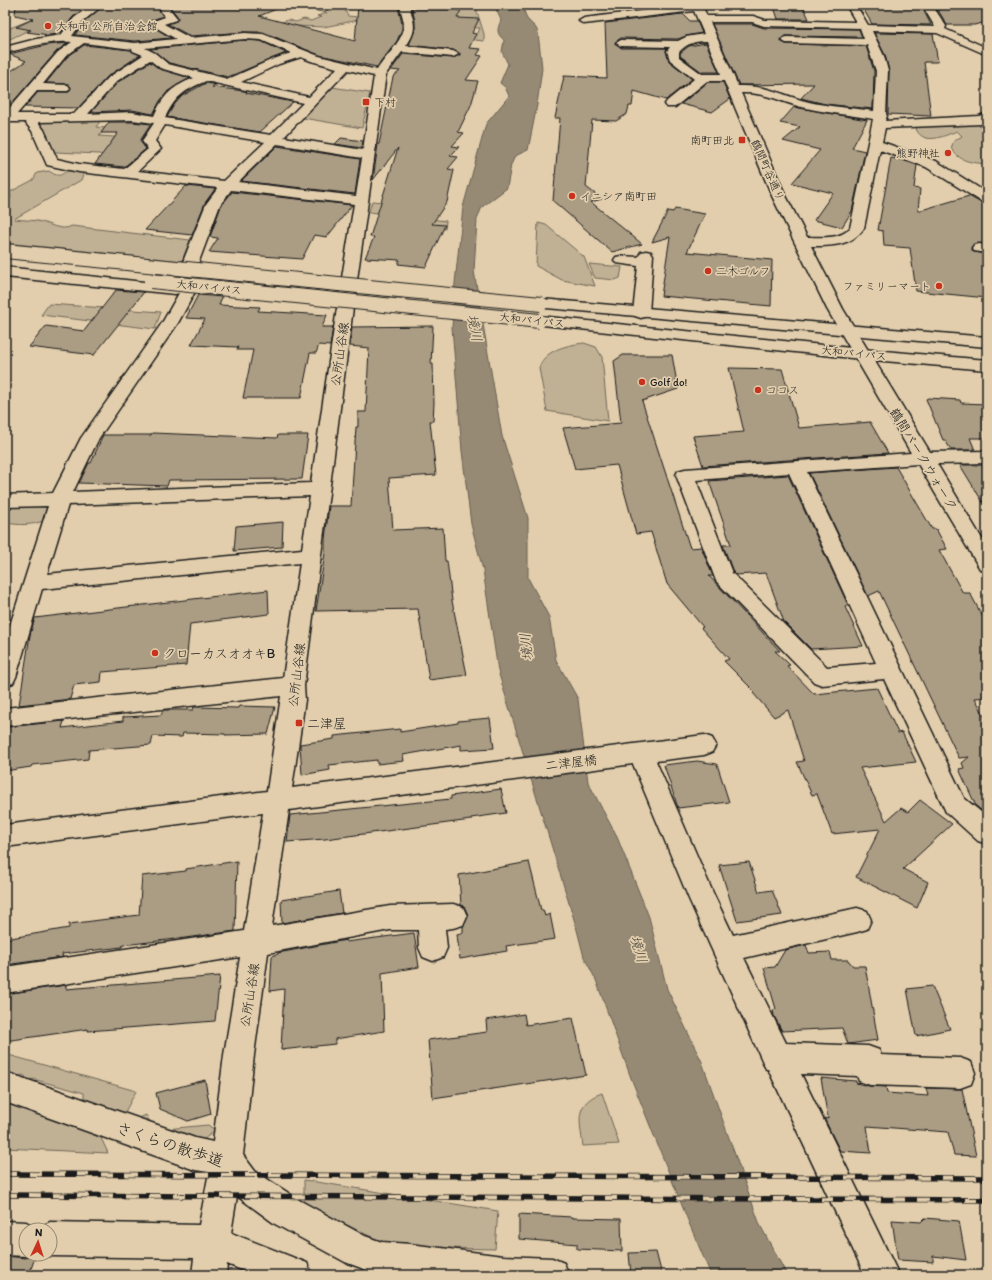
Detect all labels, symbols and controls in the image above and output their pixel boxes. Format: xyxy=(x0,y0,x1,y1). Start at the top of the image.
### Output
place label: 大和市 公所自治会館 xyxy=(56,20,157,33)
marker: 大和市 公所自治会館 xyxy=(43,21,53,31)
place label: 下村 xyxy=(374,96,396,109)
marker: 下村 xyxy=(361,97,371,107)
place label: 南町田北 xyxy=(690,134,734,147)
marker: 南町田北 xyxy=(737,135,747,145)
street label: 鶴間町谷通り xyxy=(748,137,787,203)
place label: 熊野神社 xyxy=(896,147,940,160)
marker: 熊野神社 xyxy=(943,148,953,158)
place label: イニシア南町田 xyxy=(580,190,657,203)
marker: イニシア南町田 xyxy=(567,191,577,201)
place label: 二木ゴルフ xyxy=(716,265,771,278)
marker: 二木ゴルフ xyxy=(703,266,713,276)
street label: 大和バイパス xyxy=(176,278,242,297)
place label: ファミリーマート xyxy=(843,280,931,293)
marker: ファミリーマート xyxy=(934,281,944,291)
street label: 大和バイパス xyxy=(499,311,565,330)
water label: 境川 xyxy=(463,313,486,344)
street label: 公所山谷線 xyxy=(328,320,352,387)
street label: 大和バイパス xyxy=(821,344,887,363)
place label: Golf do! xyxy=(650,376,688,389)
marker: Golf do! xyxy=(637,377,647,387)
place label: ココス xyxy=(766,384,799,397)
marker: ココス xyxy=(753,385,763,395)
street label: 鶴間パークウォーク xyxy=(887,405,960,513)
water label: 境川 xyxy=(517,632,536,662)
street label: 公所山谷線 xyxy=(285,641,308,708)
place label: クローカスオオキB xyxy=(163,646,275,661)
marker: クローカスオオキB xyxy=(150,648,160,658)
place label: 二津屋 xyxy=(307,716,346,731)
marker: 二津屋 xyxy=(294,718,304,728)
street label: 二津屋橋 xyxy=(544,752,598,773)
water label: 境川 xyxy=(626,933,651,965)
street label: 公所山谷線 xyxy=(237,961,262,1028)
street label: さくらの散歩道 xyxy=(114,1118,226,1171)
north arrow xyxy=(18,1222,58,1262)
text: N xyxy=(34,1226,43,1239)

